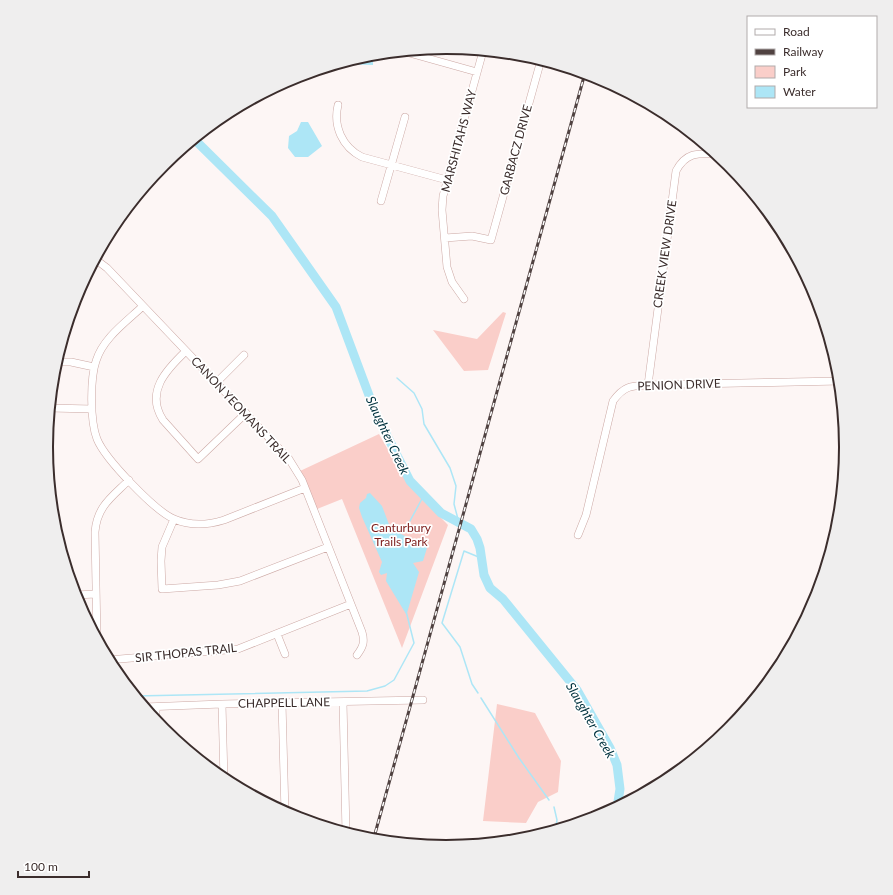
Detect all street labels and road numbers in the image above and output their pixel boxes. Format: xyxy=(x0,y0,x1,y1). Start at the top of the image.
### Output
street label: MARSHITAHS WAY xyxy=(438,88,480,194)
street label: GARBACZ DRIVE xyxy=(496,103,535,197)
street label: CREEK VIEW DRIVE xyxy=(650,199,680,309)
street label: CANON YEOMANS TRAIL xyxy=(188,353,295,466)
street label: PENION DRIVE xyxy=(637,376,721,393)
street label: SIR THOPAS TRAIL xyxy=(134,640,238,665)
street label: CHAPPELL LANE xyxy=(238,694,330,711)

